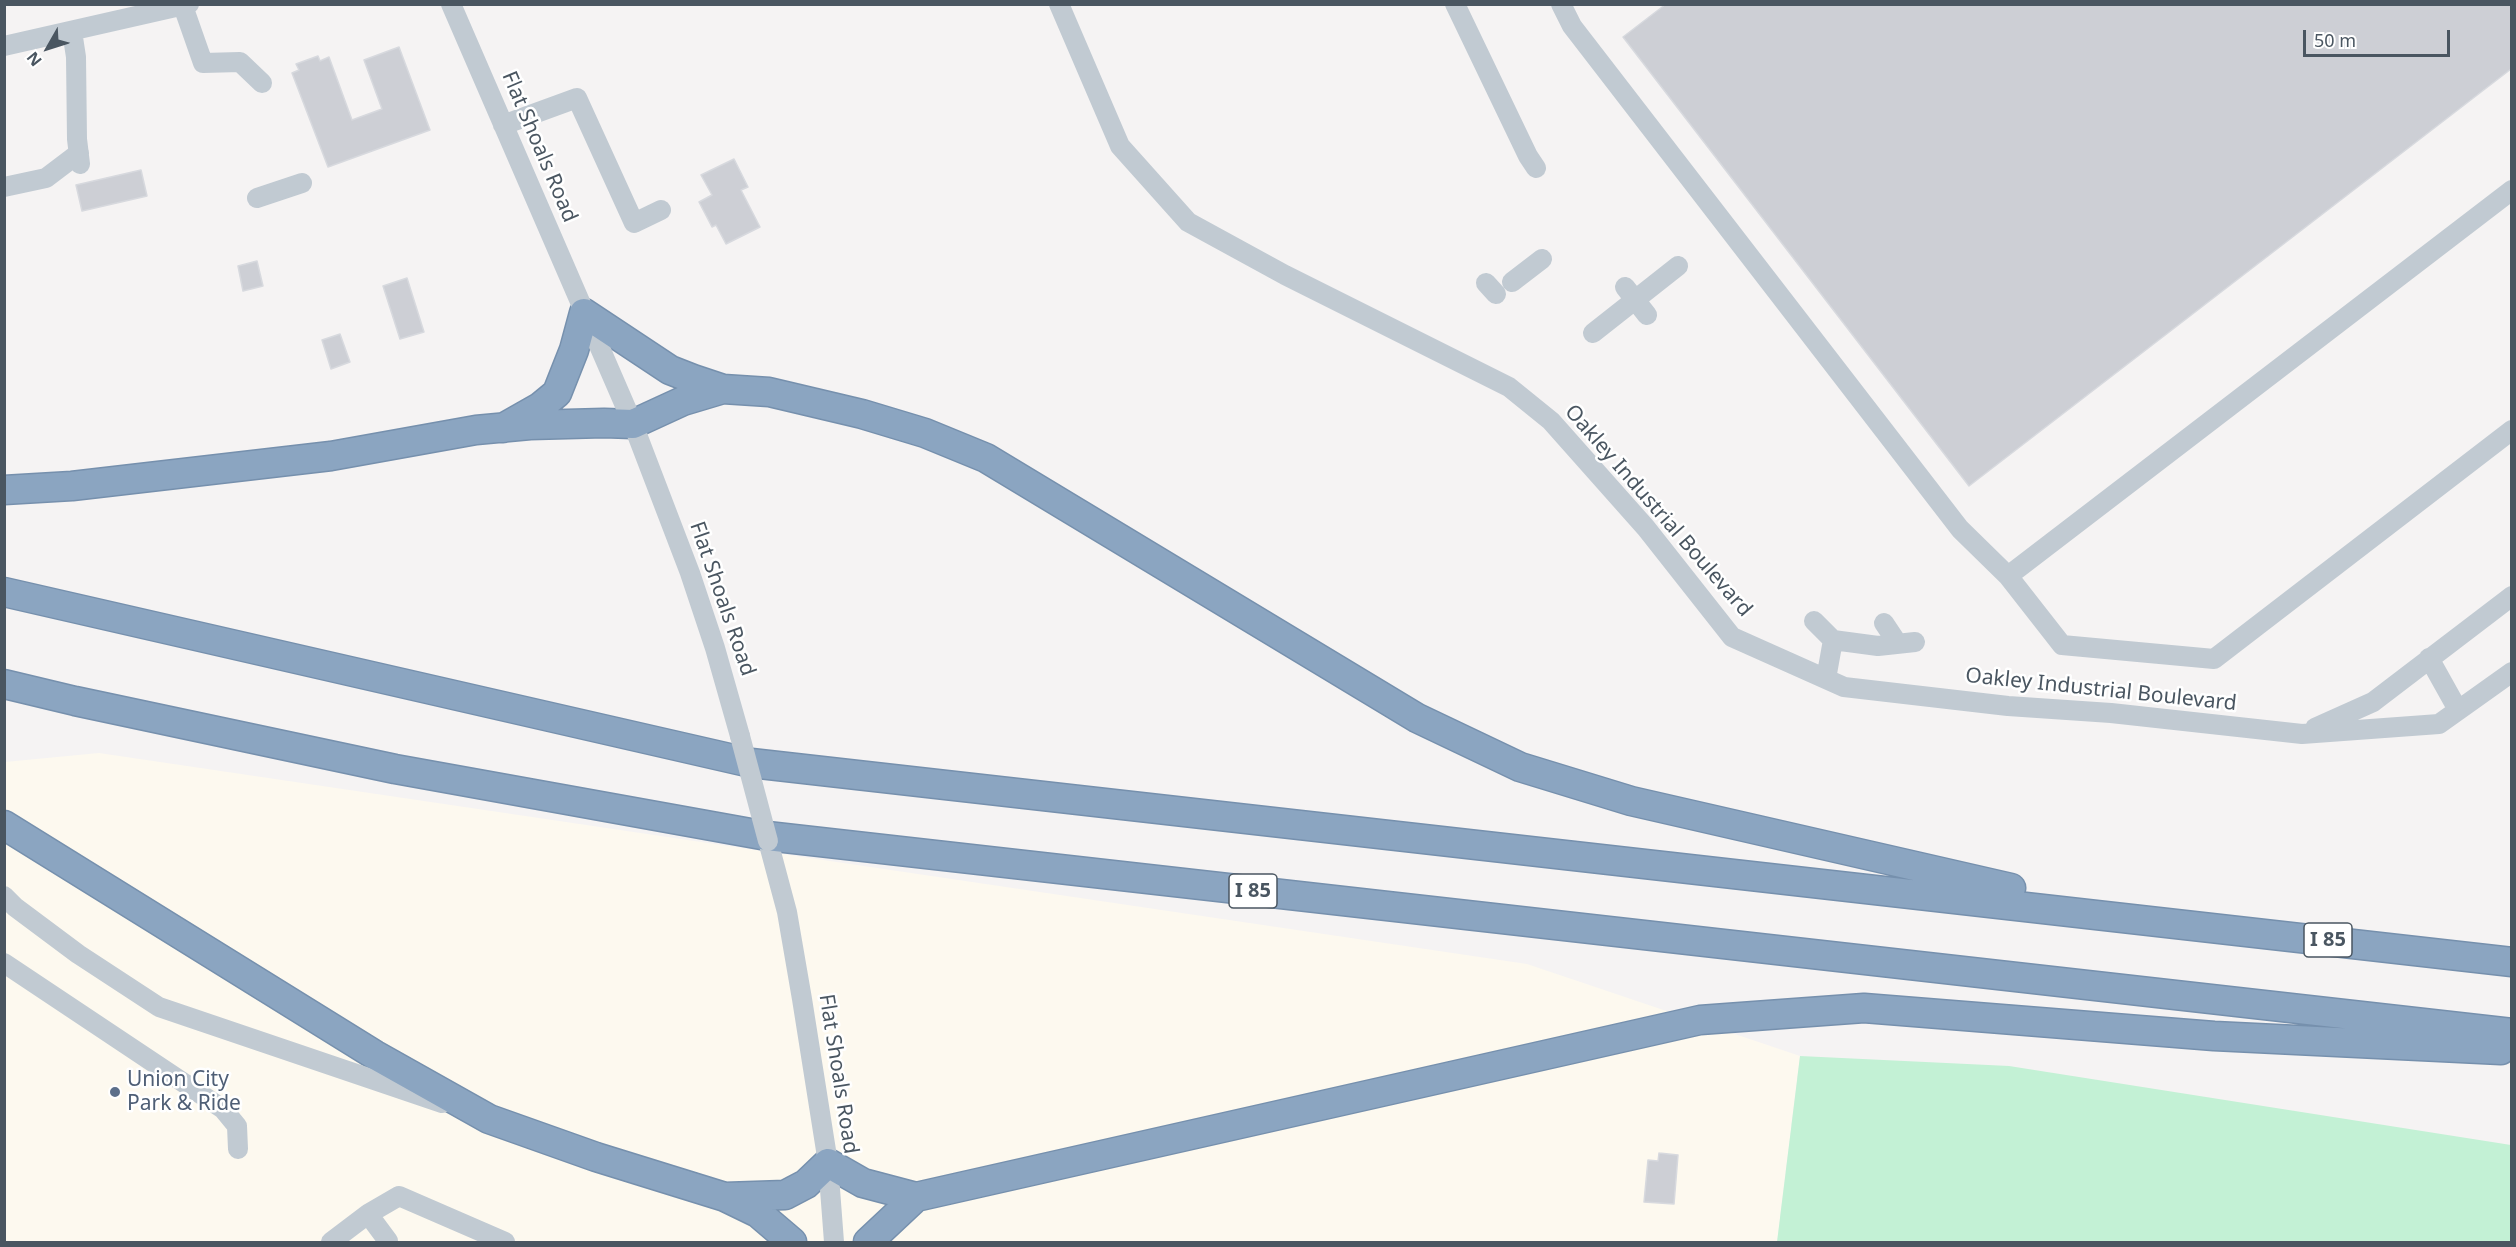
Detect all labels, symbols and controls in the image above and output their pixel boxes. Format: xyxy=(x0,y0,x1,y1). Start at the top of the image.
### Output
north arrow xyxy=(18,18,78,78)
scale bar xyxy=(2306,18,2453,56)
text: 50 m xyxy=(2314,28,2356,52)
text: N xyxy=(21,47,47,71)
street label: Flat Shoals Road xyxy=(496,68,582,226)
street label: Oakley Industrial Boulevard xyxy=(1559,400,1757,622)
street label: Flat Shoals Road xyxy=(684,519,760,679)
street label: Oakley Industrial Boulevard xyxy=(1964,663,2238,717)
road number: I 85 xyxy=(1229,874,1277,908)
road number: I 85 xyxy=(2304,923,2352,957)
street label: Flat Shoals Road xyxy=(813,992,863,1156)
place label: Union City Park & Ride xyxy=(127,1067,241,1117)
marker: Union City Park & Ride xyxy=(108,1085,122,1099)

